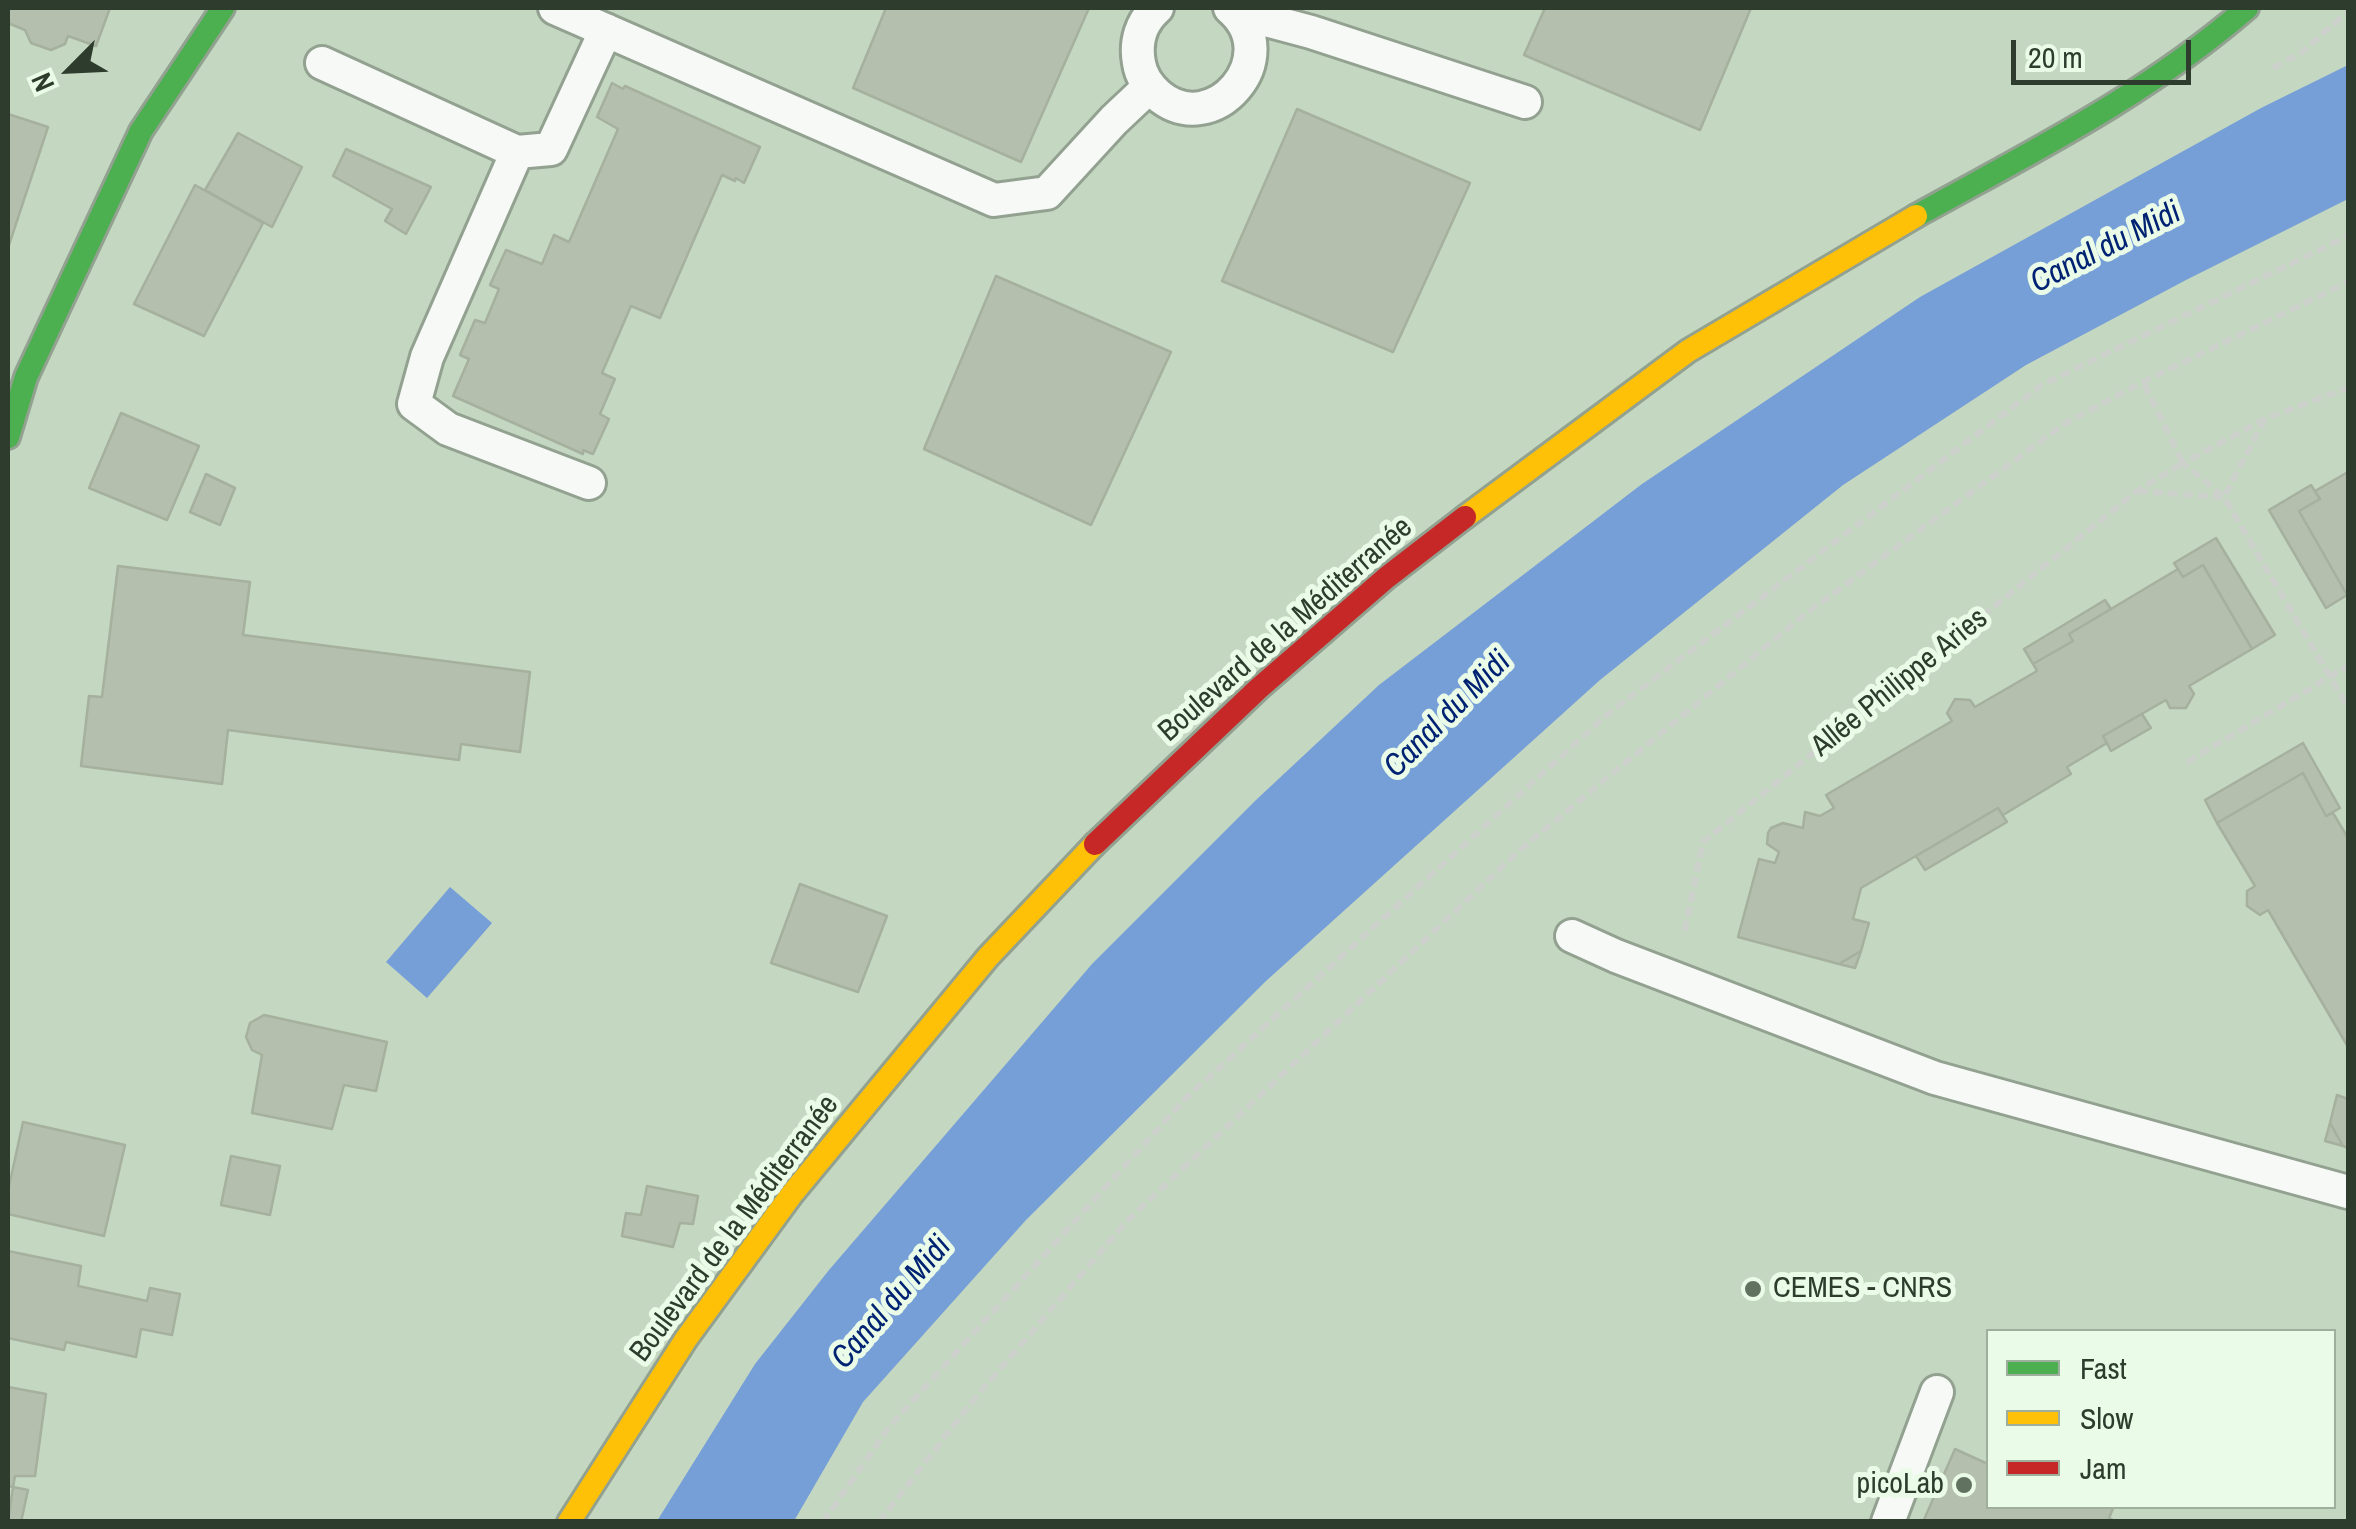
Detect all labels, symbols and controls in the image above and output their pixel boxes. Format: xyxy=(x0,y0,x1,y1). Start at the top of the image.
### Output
north arrow xyxy=(20,20,120,120)
scale bar xyxy=(2016,20,2196,82)
text: 20 m xyxy=(2028,37,2083,77)
text: N xyxy=(22,67,63,98)
water label: Canal du Midi xyxy=(2025,194,2187,302)
street label: Boulevard de la Méditerranée xyxy=(1152,510,1420,750)
street label: Allée Philippe Aries xyxy=(1805,601,1995,765)
water label: Canal du Midi xyxy=(1377,644,1519,786)
street label: Boulevard de la Méditerranée xyxy=(623,1089,847,1369)
water label: Canal du Midi xyxy=(824,1229,960,1377)
place label: CEMES - CNRS xyxy=(1773,1271,1952,1307)
marker: CEMES - CNRS xyxy=(1742,1278,1764,1300)
legend xyxy=(1986,1329,2336,1509)
text: Fast xyxy=(2080,1348,2127,1388)
text: Slow xyxy=(2080,1398,2133,1438)
text: Jam xyxy=(2080,1448,2126,1488)
place label: picoLab xyxy=(1856,1467,1944,1503)
marker: picoLab xyxy=(1953,1474,1975,1496)

